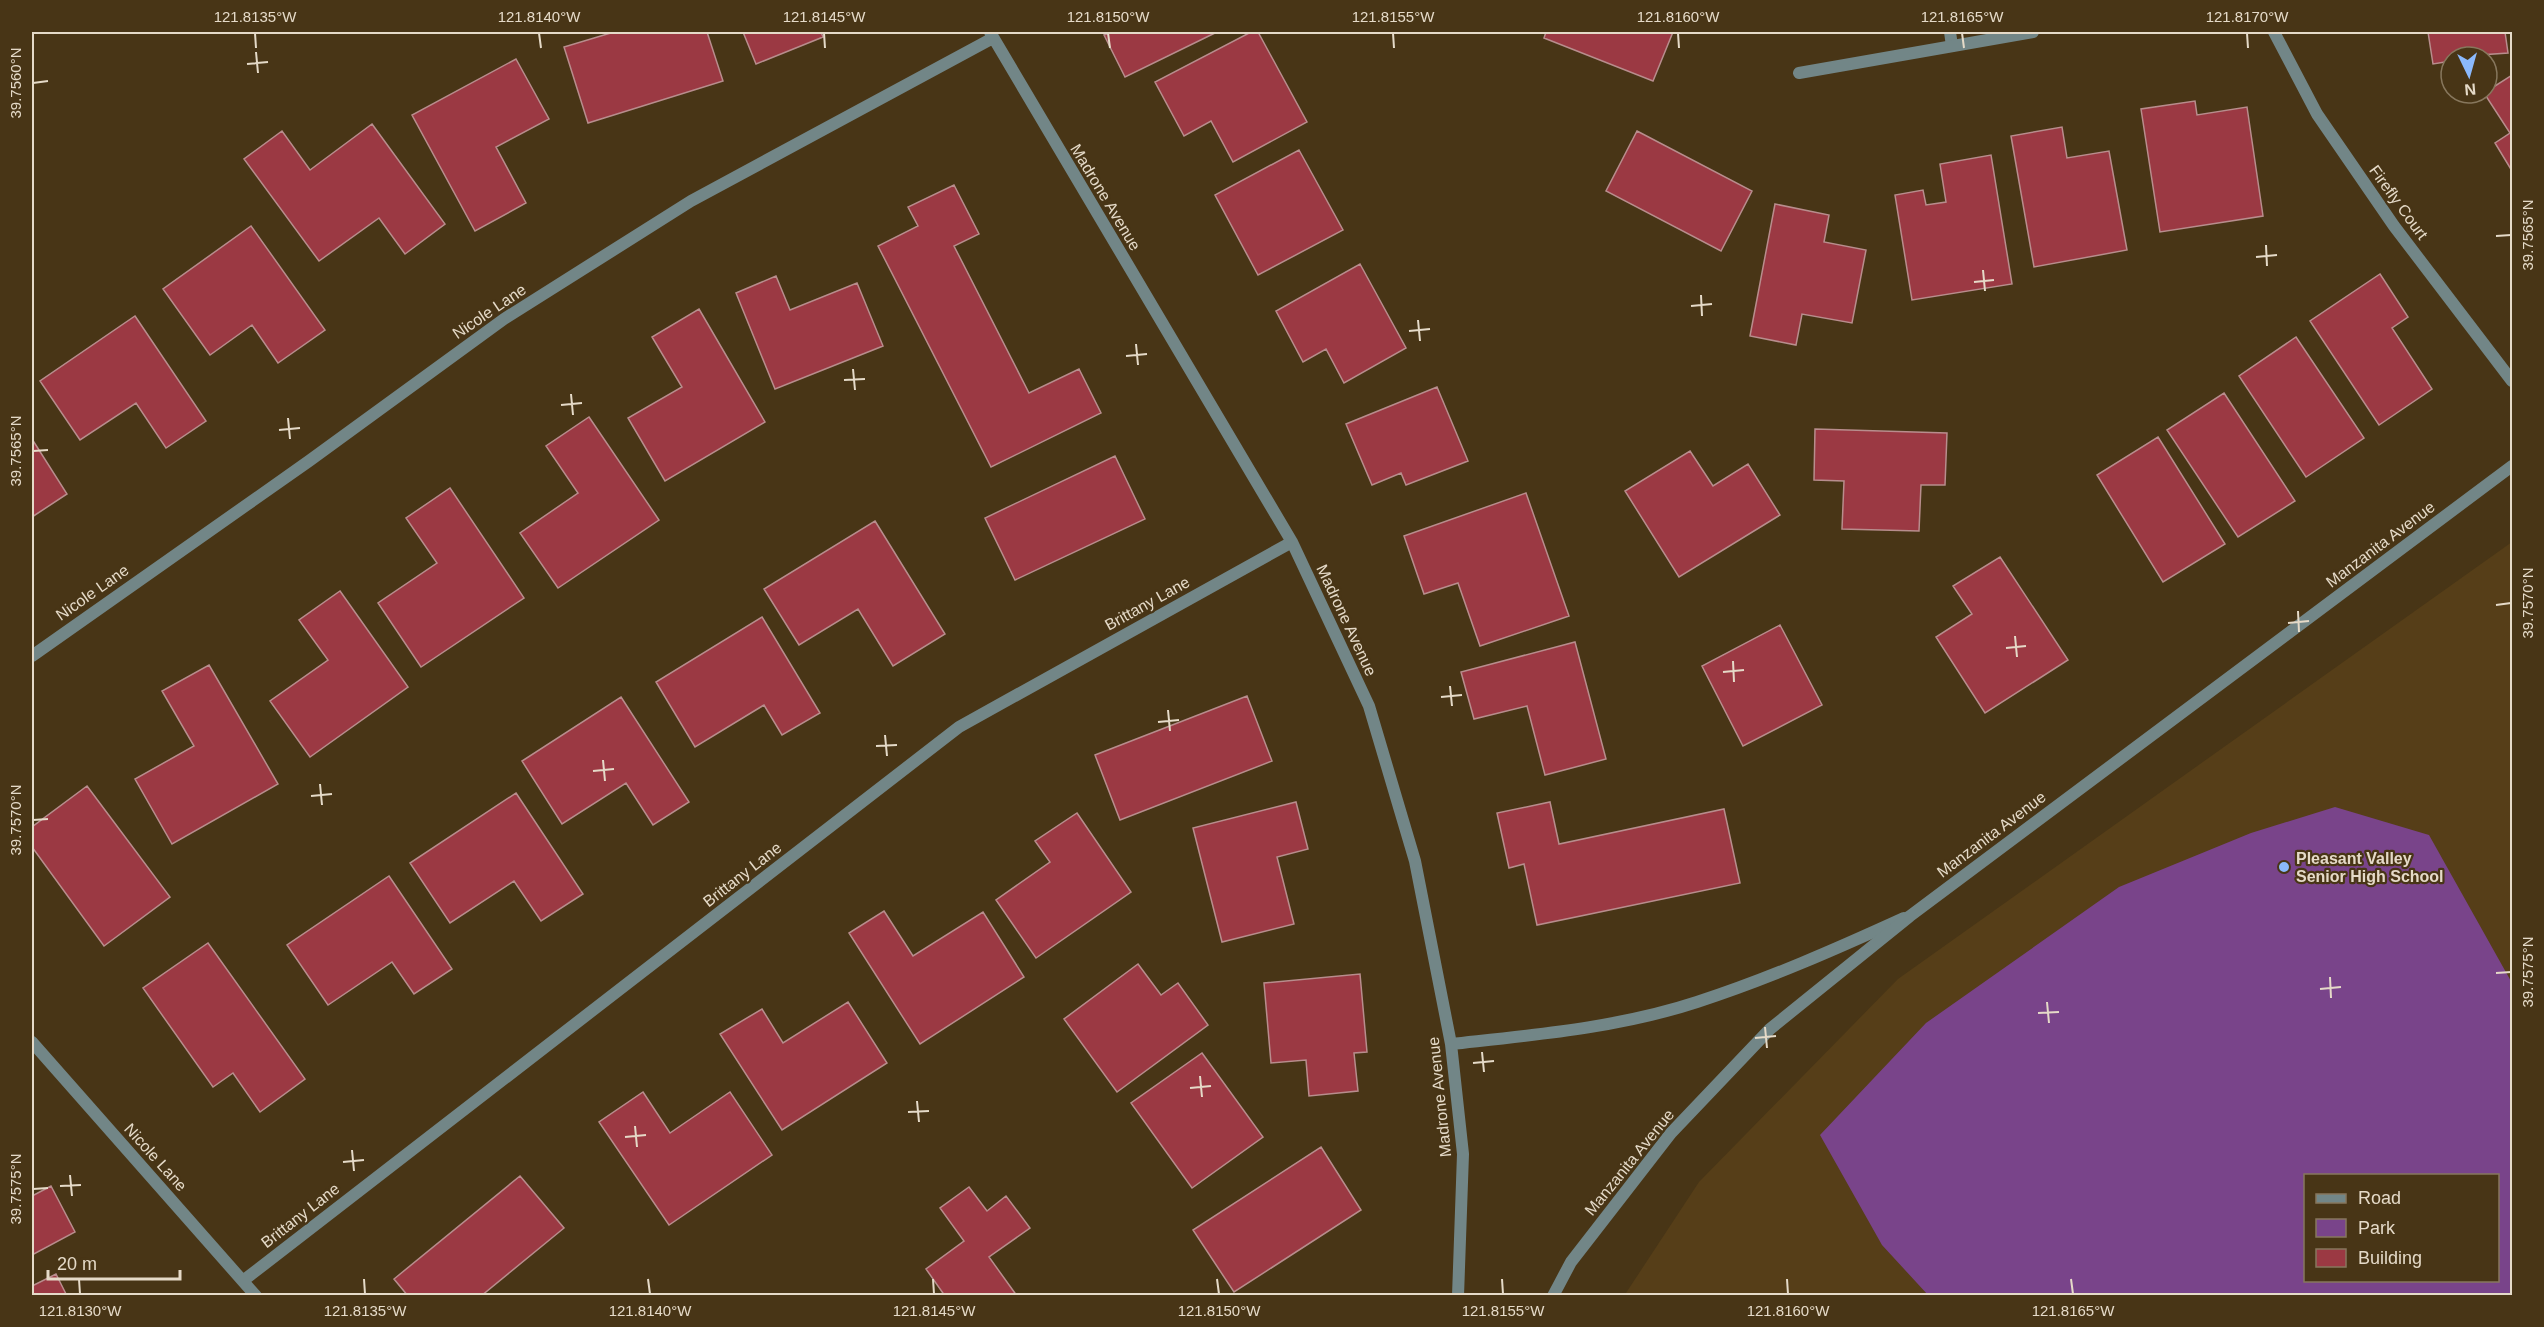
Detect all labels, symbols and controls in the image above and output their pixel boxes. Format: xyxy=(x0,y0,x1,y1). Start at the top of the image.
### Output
text: 121.8135°W xyxy=(214,8,297,25)
text: 121.8140°W xyxy=(498,8,581,25)
text: 121.8145°W xyxy=(783,8,866,25)
text: 121.8150°W xyxy=(1067,8,1150,25)
text: 121.8155°W xyxy=(1352,8,1435,25)
text: 121.8160°W xyxy=(1637,8,1720,25)
text: 121.8165°W xyxy=(1921,8,2004,25)
text: 121.8170°W xyxy=(2206,8,2289,25)
north arrow xyxy=(2439,45,2499,105)
text: 39.7560°N xyxy=(7,47,24,119)
text: N xyxy=(2464,80,2477,98)
street label: Madrone Avenue xyxy=(1067,141,1144,253)
street label: Firefly Court xyxy=(2366,162,2431,243)
text: 39.7565°N xyxy=(2519,199,2536,271)
street label: Nicole Lane xyxy=(449,281,529,342)
text: 39.7565°N xyxy=(7,415,24,487)
street label: Manzanita Avenue xyxy=(2323,498,2438,591)
street label: Nicole Lane xyxy=(53,561,132,624)
street label: Madrone Avenue xyxy=(1313,562,1380,679)
text: 39.7570°N xyxy=(2519,567,2536,639)
street label: Brittany Lane xyxy=(1102,573,1193,634)
text: 39.7570°N xyxy=(7,784,24,856)
street label: Manzanita Avenue xyxy=(1934,788,2049,881)
street label: Brittany Lane xyxy=(700,839,785,910)
place label: Pleasant Valley Senior High School xyxy=(2296,850,2444,885)
marker: Pleasant Valley Senior High School xyxy=(2277,860,2291,874)
text: 39.7575°N xyxy=(2519,936,2536,1008)
street label: Madrone Avenue xyxy=(1425,1036,1454,1158)
street label: Manzanita Avenue xyxy=(1581,1106,1677,1219)
street label: Nicole Lane xyxy=(121,1120,190,1194)
text: 39.7575°N xyxy=(7,1153,24,1225)
legend xyxy=(2304,1174,2499,1282)
street label: Brittany Lane xyxy=(258,1180,343,1251)
text: Road xyxy=(2358,1188,2401,1208)
text: Park xyxy=(2358,1218,2396,1238)
scale bar xyxy=(48,1243,180,1281)
text: Building xyxy=(2358,1248,2422,1268)
text: 20 m xyxy=(57,1254,97,1274)
text: 121.8130°W xyxy=(39,1302,122,1319)
text: 121.8135°W xyxy=(324,1302,407,1319)
text: 121.8140°W xyxy=(609,1302,692,1319)
text: 121.8145°W xyxy=(893,1302,976,1319)
text: 121.8150°W xyxy=(1178,1302,1261,1319)
text: 121.8155°W xyxy=(1462,1302,1545,1319)
text: 121.8160°W xyxy=(1747,1302,1830,1319)
text: 121.8165°W xyxy=(2032,1302,2115,1319)

